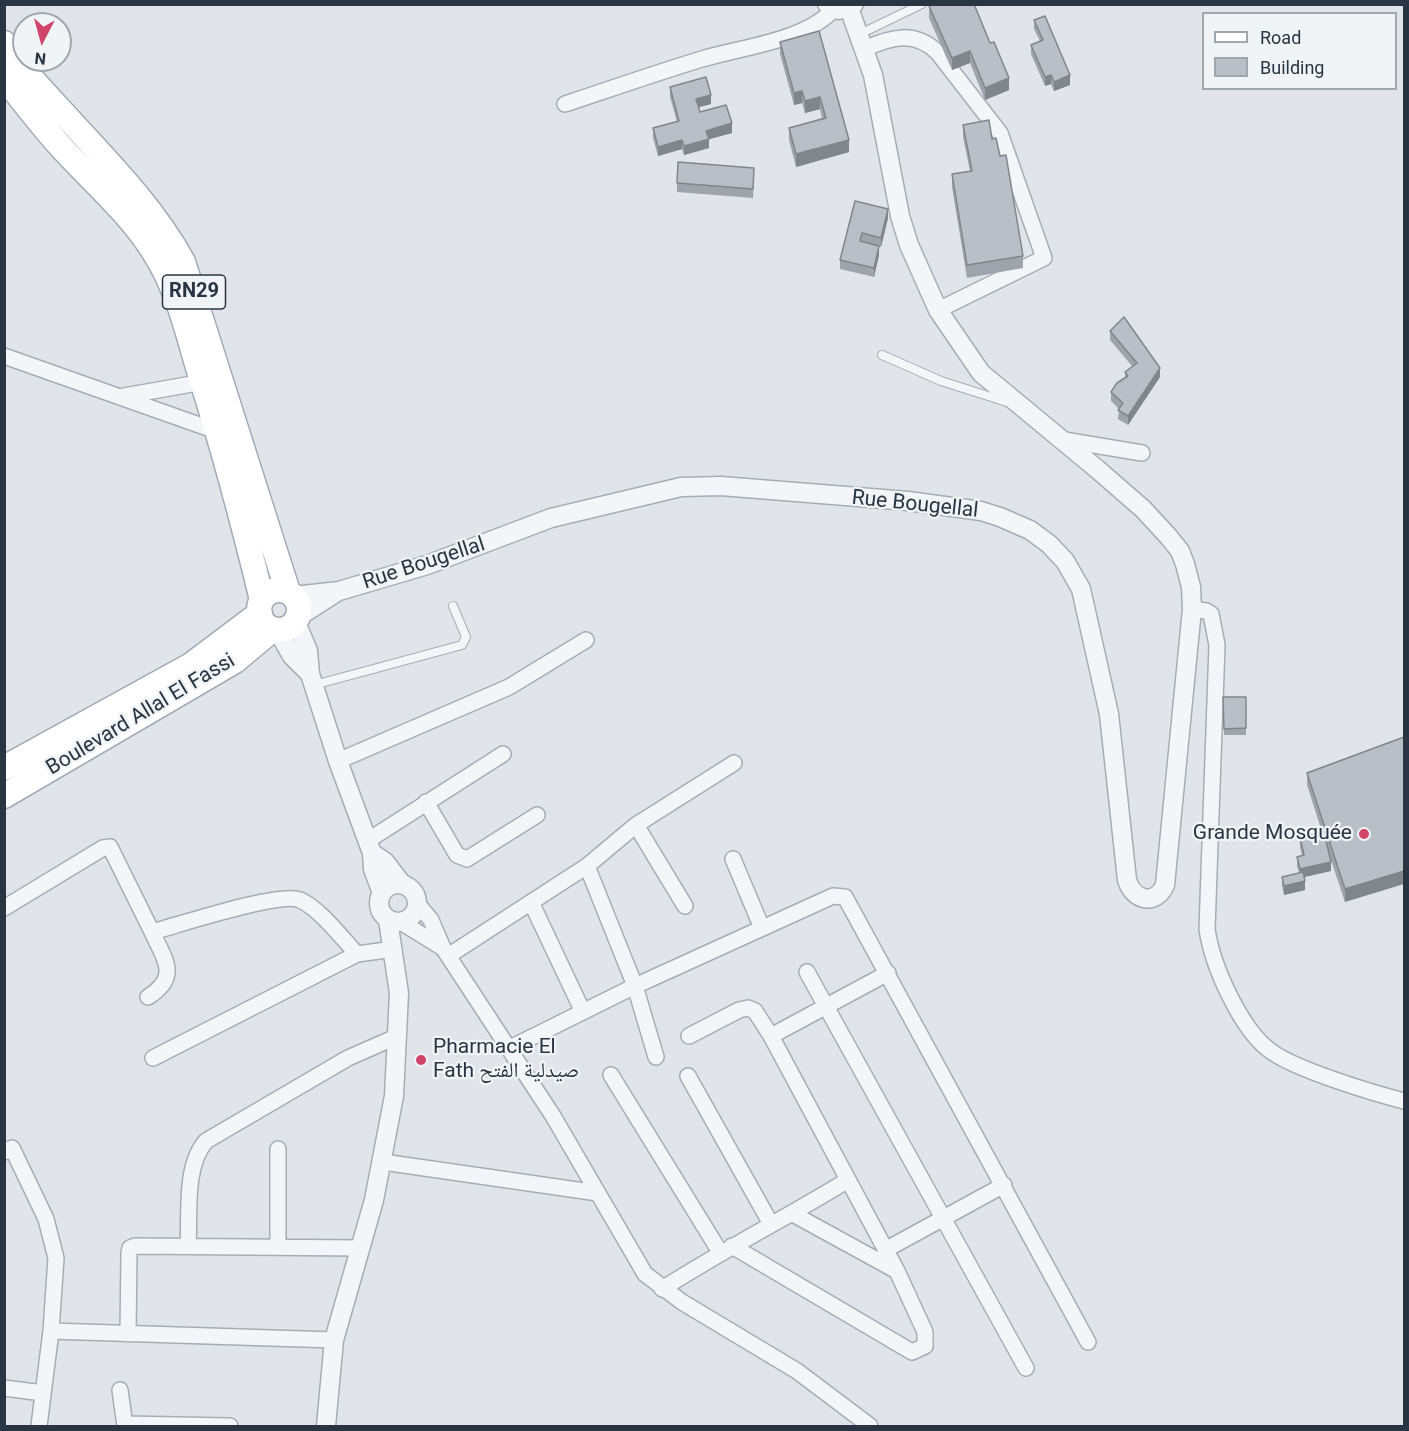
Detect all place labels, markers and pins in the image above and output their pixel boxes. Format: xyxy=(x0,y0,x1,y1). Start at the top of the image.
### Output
place label: Grande Mosquée xyxy=(1193,821,1352,847)
marker: Grande Mosquée xyxy=(1357,827,1371,841)
place label: Pharmacie El Fath صيدلية الفتح xyxy=(433,1035,579,1085)
marker: Pharmacie El Fath صيدلية الفتح xyxy=(414,1053,428,1067)

